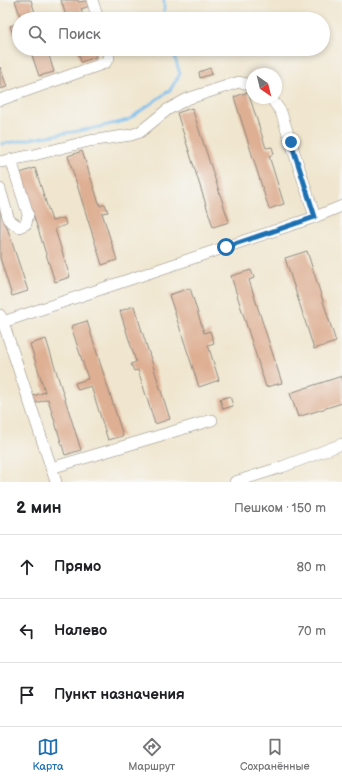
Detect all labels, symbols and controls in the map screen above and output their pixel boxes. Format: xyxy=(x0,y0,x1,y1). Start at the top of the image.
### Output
search box xyxy=(12,12,330,56)
icon: search xyxy=(26,23,48,45)
text: Поиск xyxy=(58,25,101,44)
north arrow xyxy=(246,68,282,104)
route end xyxy=(282,133,300,151)
route start xyxy=(217,238,235,256)
text: 2 мин xyxy=(16,498,62,518)
text: Пешком · 150 m xyxy=(234,500,326,516)
icon: ahead xyxy=(16,556,38,578)
text: Прямо xyxy=(54,557,101,576)
text: 80 m xyxy=(297,559,326,575)
icon: left xyxy=(16,620,38,642)
text: Налево xyxy=(54,621,107,640)
text: 70 m xyxy=(298,623,326,639)
icon: arrive xyxy=(16,684,38,706)
text: Пункт назначения xyxy=(54,685,185,704)
tab: Карта xyxy=(32,736,63,773)
tab: Маршрут xyxy=(128,736,175,773)
tab: Сохранённые xyxy=(240,736,310,773)

